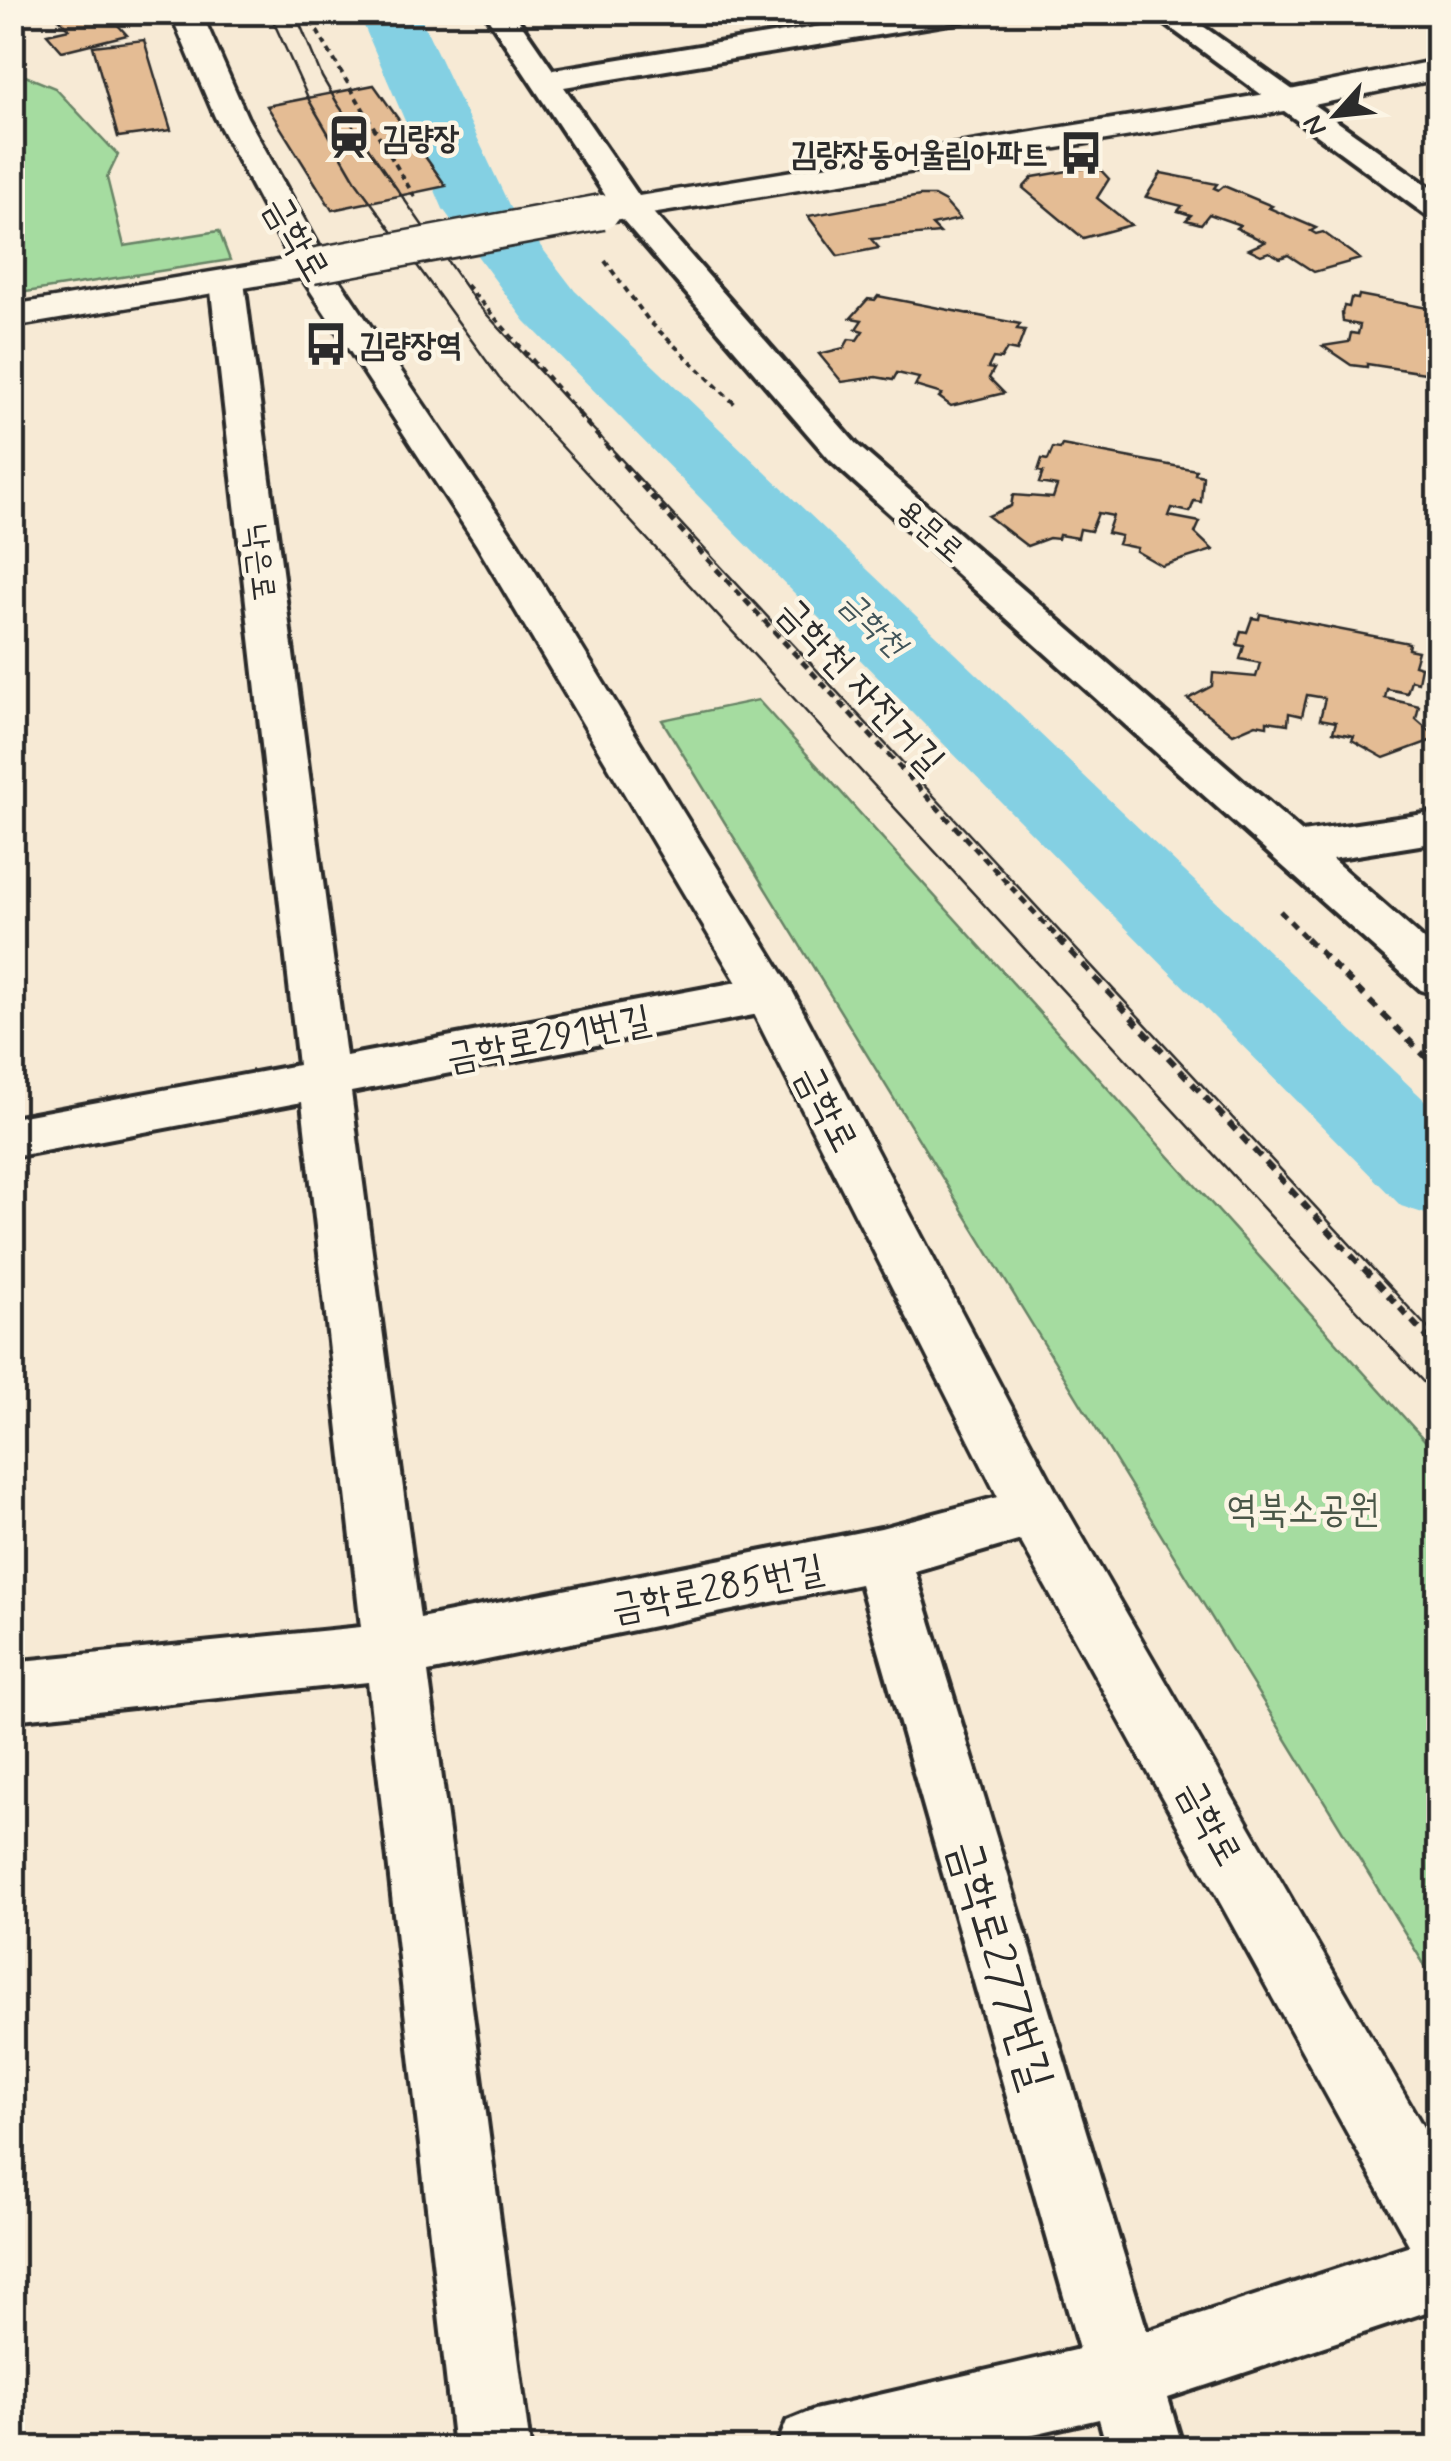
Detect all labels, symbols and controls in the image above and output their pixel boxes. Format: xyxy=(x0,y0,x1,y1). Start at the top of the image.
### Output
north arrow xyxy=(1286,65,1386,165)
text: N xyxy=(1295,109,1337,142)
station icon: 김량장 xyxy=(325,113,373,161)
place label: 김량장 xyxy=(382,118,460,160)
bus stop icon: 김량장동어울림아파트 xyxy=(1057,129,1105,177)
place label: 김량장동어울림아파트 xyxy=(791,134,1048,176)
street label: 금학로 xyxy=(252,187,340,291)
bus stop icon: 김량장역 xyxy=(302,320,350,368)
place label: 김량장역 xyxy=(359,325,462,367)
street label: 용문로 xyxy=(887,490,973,573)
street label: 낙은로 xyxy=(233,521,285,603)
water label: 금학천 xyxy=(830,583,917,669)
street label: 금학천 자전거길 xyxy=(766,588,955,785)
street label: 금학로291번길 xyxy=(442,996,655,1083)
street label: 금학로 xyxy=(783,1057,868,1161)
park label: 역북소공원 xyxy=(1227,1486,1379,1535)
street label: 금학로285번길 xyxy=(607,1545,828,1634)
street label: 금학로 xyxy=(1165,1771,1252,1875)
street label: 금학로277번길 xyxy=(934,1833,1066,2097)

